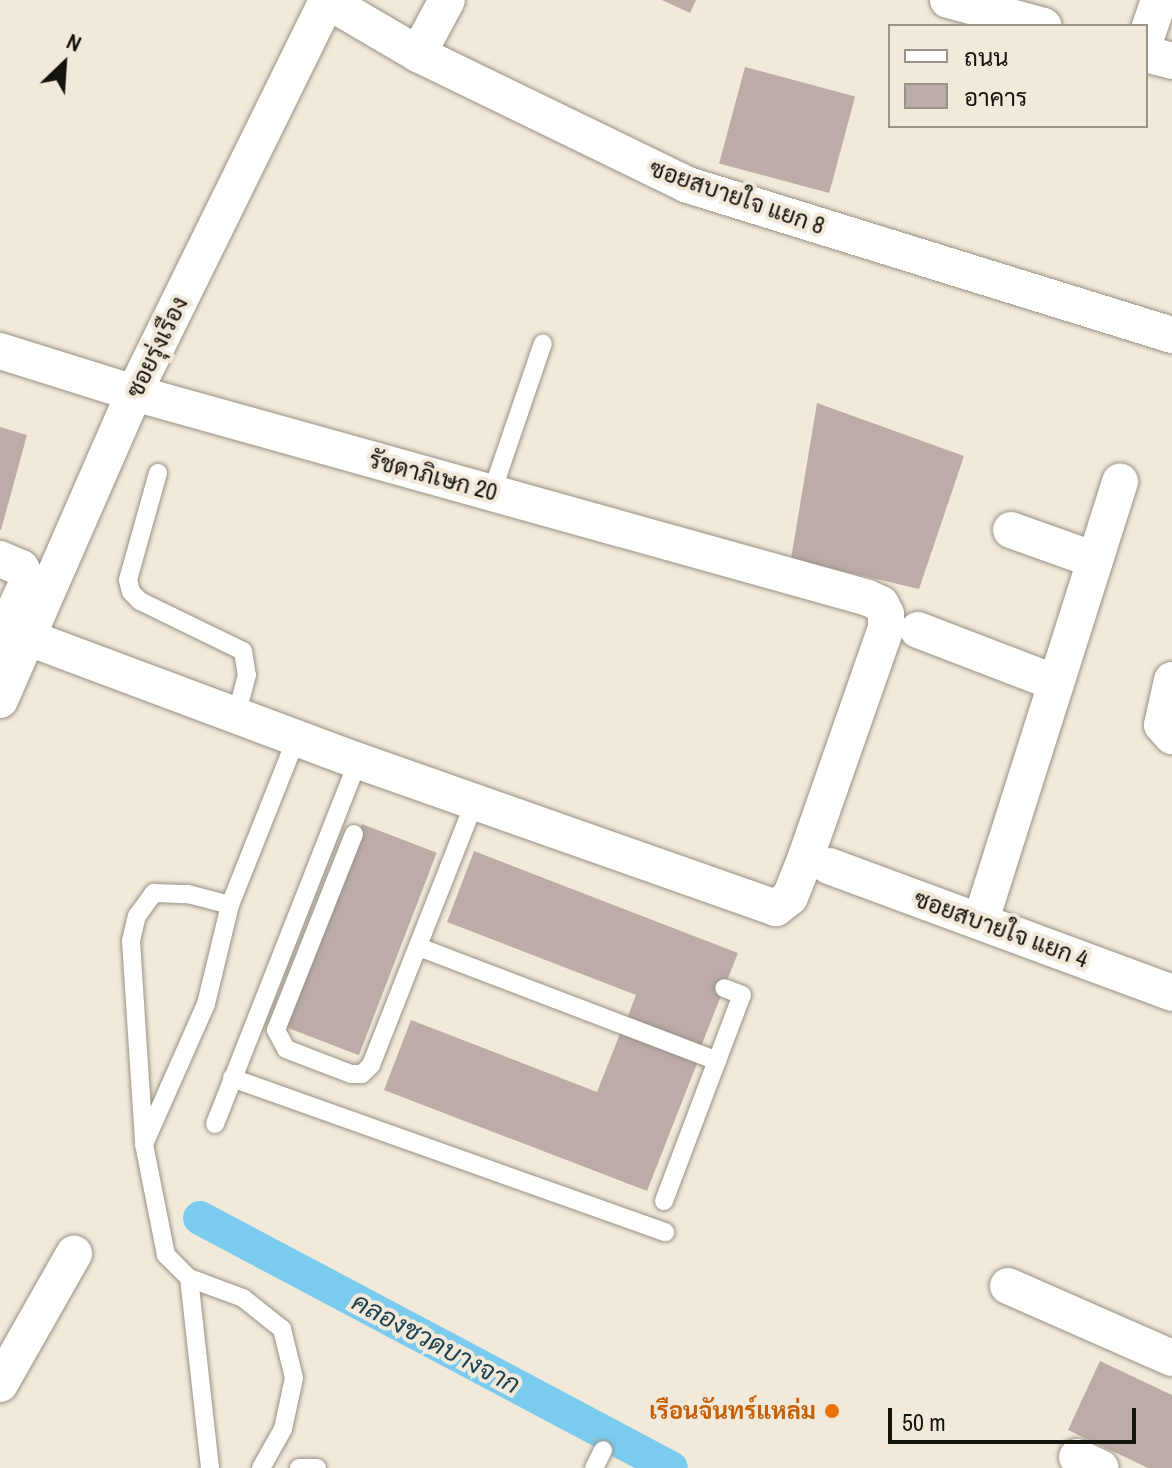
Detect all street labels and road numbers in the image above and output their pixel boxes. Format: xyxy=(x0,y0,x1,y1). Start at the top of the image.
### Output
street label: ซอยสบายใจ แยก 8 xyxy=(646,154,828,240)
street label: ซอยรุ่งเรือง xyxy=(120,292,194,402)
street label: รัชดาภิเษก 20 xyxy=(366,445,500,507)
street label: ซอยสบายใจ แยก 4 xyxy=(910,884,1092,974)

